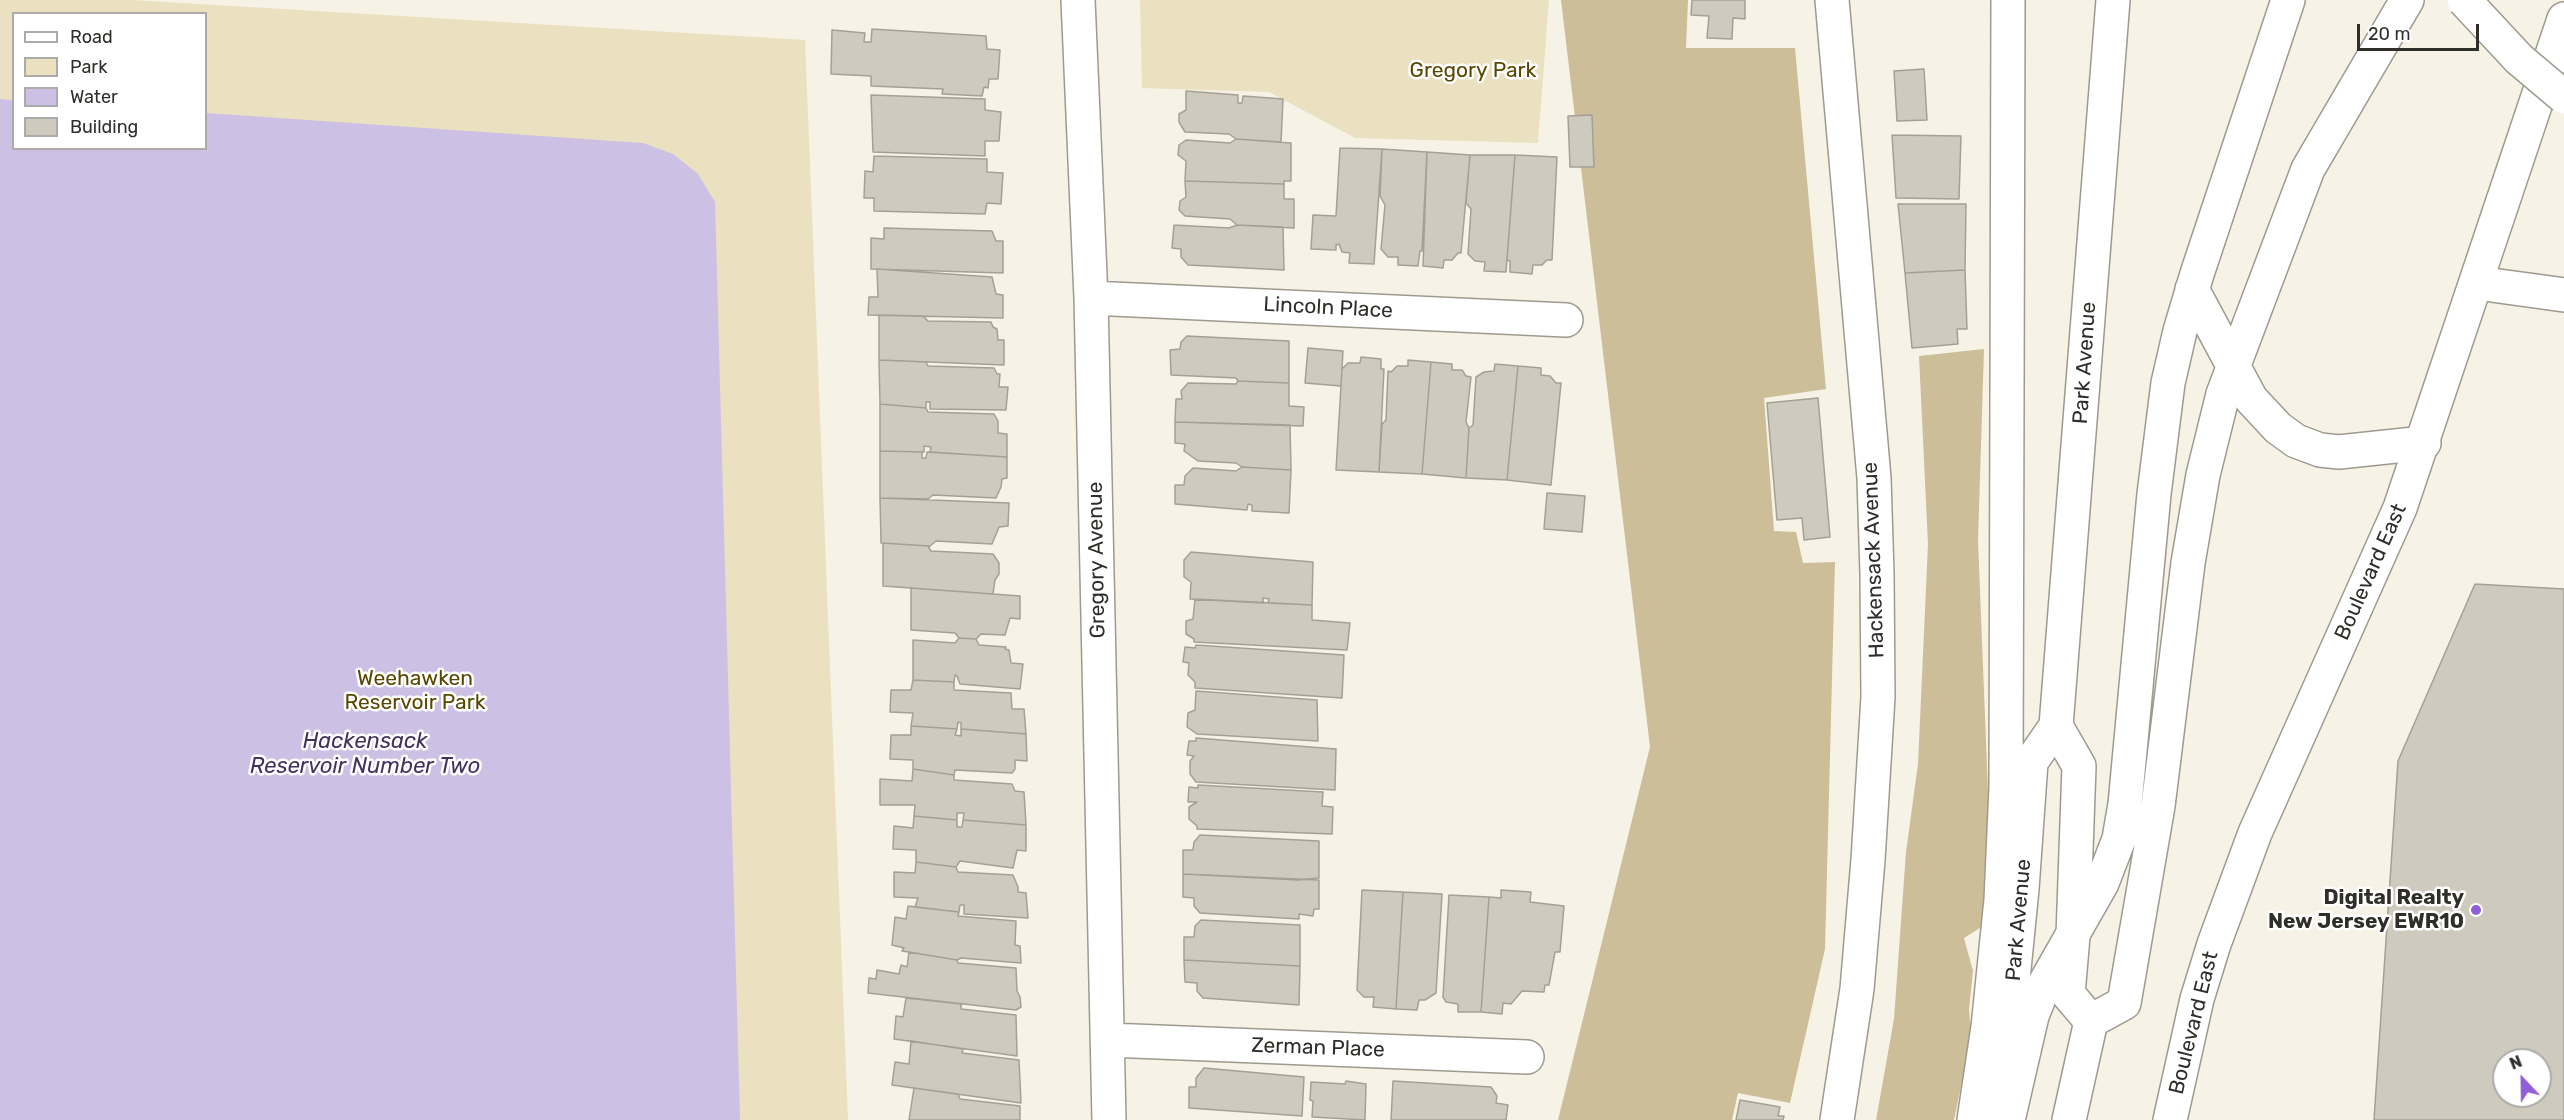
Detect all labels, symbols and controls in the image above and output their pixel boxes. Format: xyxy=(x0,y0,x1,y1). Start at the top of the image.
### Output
legend xyxy=(12,12,207,150)
scale bar xyxy=(2360,12,2482,50)
text: 20 m xyxy=(2368,23,2410,45)
text: Road xyxy=(70,26,113,48)
text: Park xyxy=(70,56,107,78)
park label: Gregory Park xyxy=(1410,58,1536,84)
text: Water xyxy=(70,86,118,108)
text: Building xyxy=(70,116,138,138)
street label: Lincoln Place xyxy=(1263,292,1393,324)
street label: Park Avenue xyxy=(2068,301,2102,425)
street label: Hackensack Avenue xyxy=(1858,461,1890,659)
street label: Gregory Avenue xyxy=(1083,481,1111,639)
street label: Boulevard East xyxy=(2330,500,2412,644)
park label: Weehawken Reservoir Park xyxy=(344,666,486,716)
water label: Hackensack Reservoir Number Two xyxy=(250,729,480,780)
street label: Park Avenue xyxy=(2001,858,2037,982)
place label: Digital Realty New Jersey EWR10 xyxy=(2268,885,2464,935)
marker: Digital Realty New Jersey EWR10 xyxy=(2469,903,2483,917)
street label: Boulevard East xyxy=(2164,949,2224,1097)
street label: Zerman Place xyxy=(1251,1033,1385,1063)
north arrow xyxy=(2492,1048,2552,1108)
text: N xyxy=(2507,1052,2525,1074)

